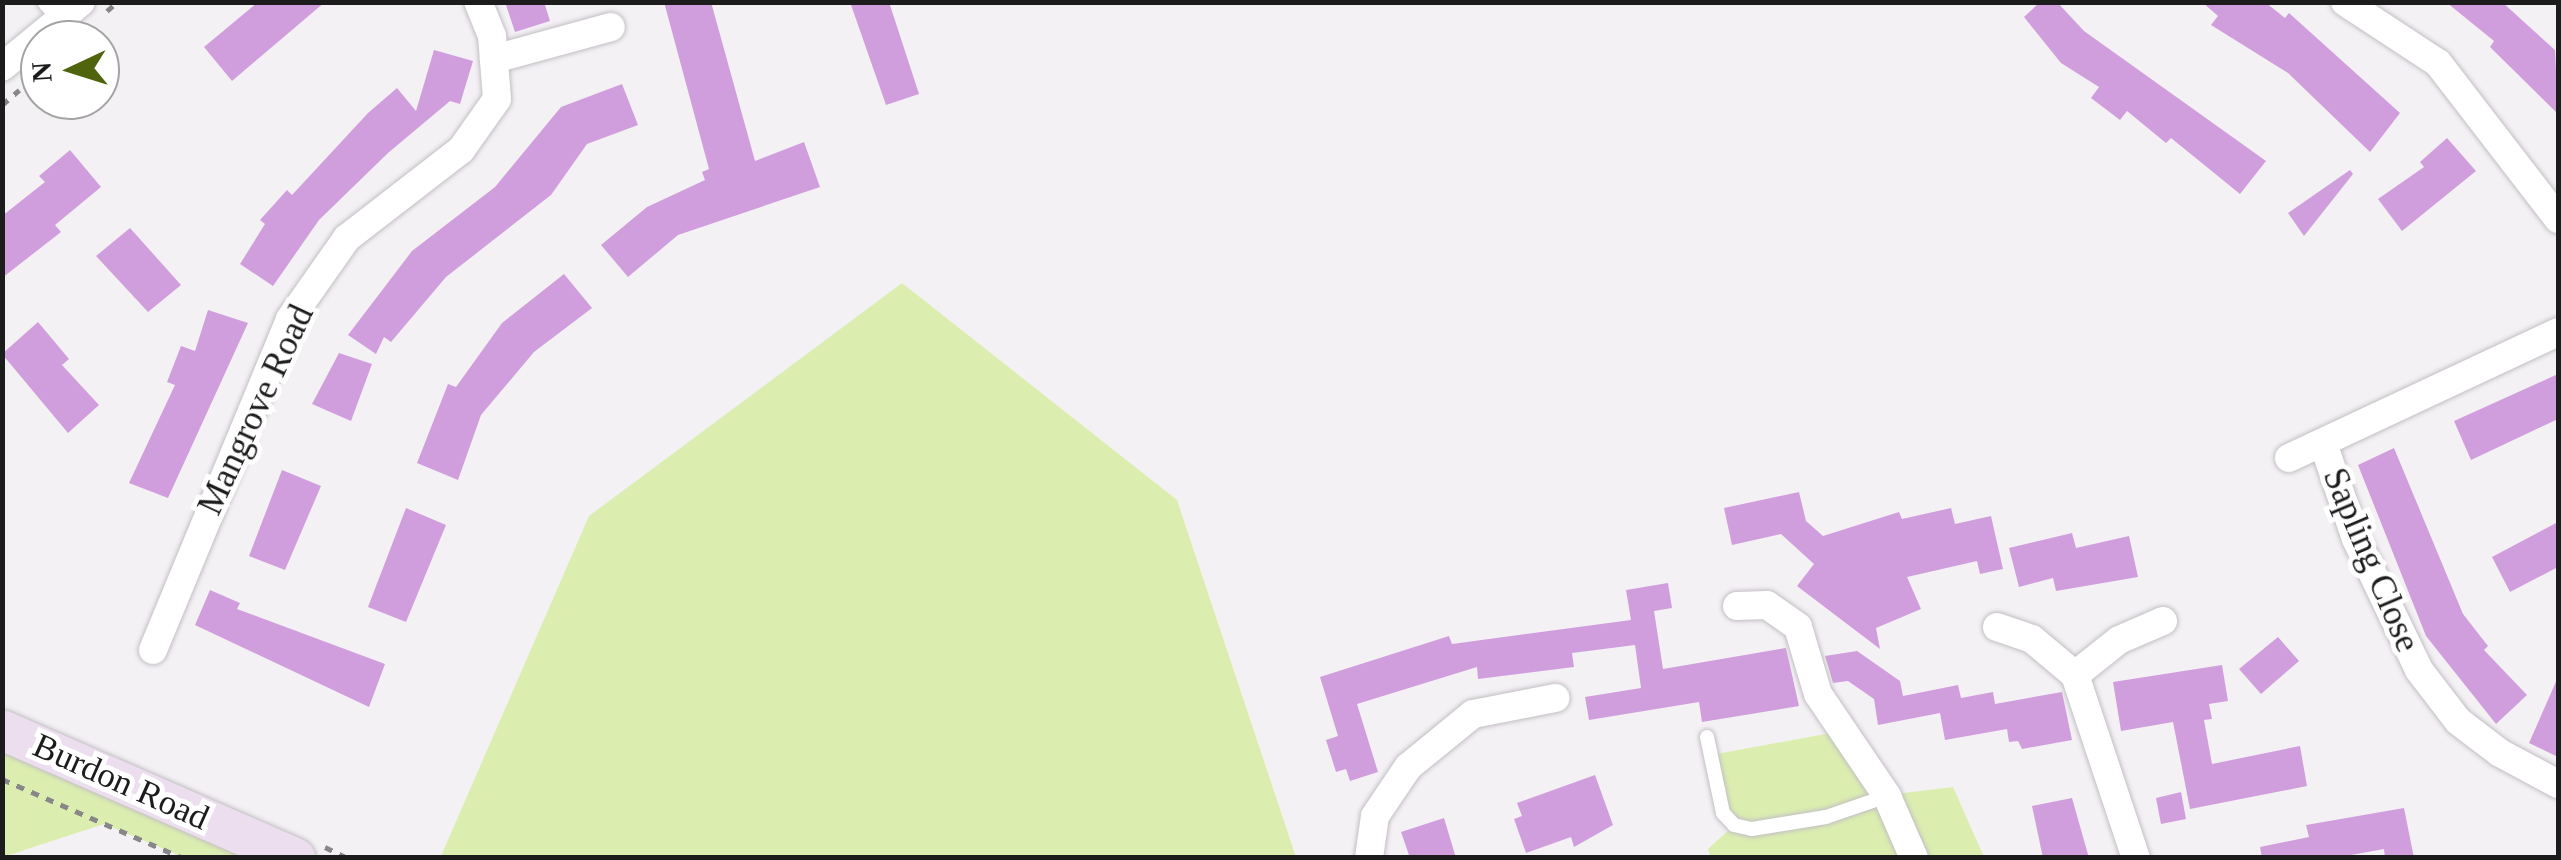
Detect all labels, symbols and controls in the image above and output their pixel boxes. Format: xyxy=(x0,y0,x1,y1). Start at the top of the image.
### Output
north arrow xyxy=(20,20,120,120)
text: N xyxy=(25,61,58,83)
street label: Mangrove Road xyxy=(189,298,323,522)
street label: Sapling Close xyxy=(2313,462,2429,658)
street label: Burdon Road xyxy=(27,725,215,839)

